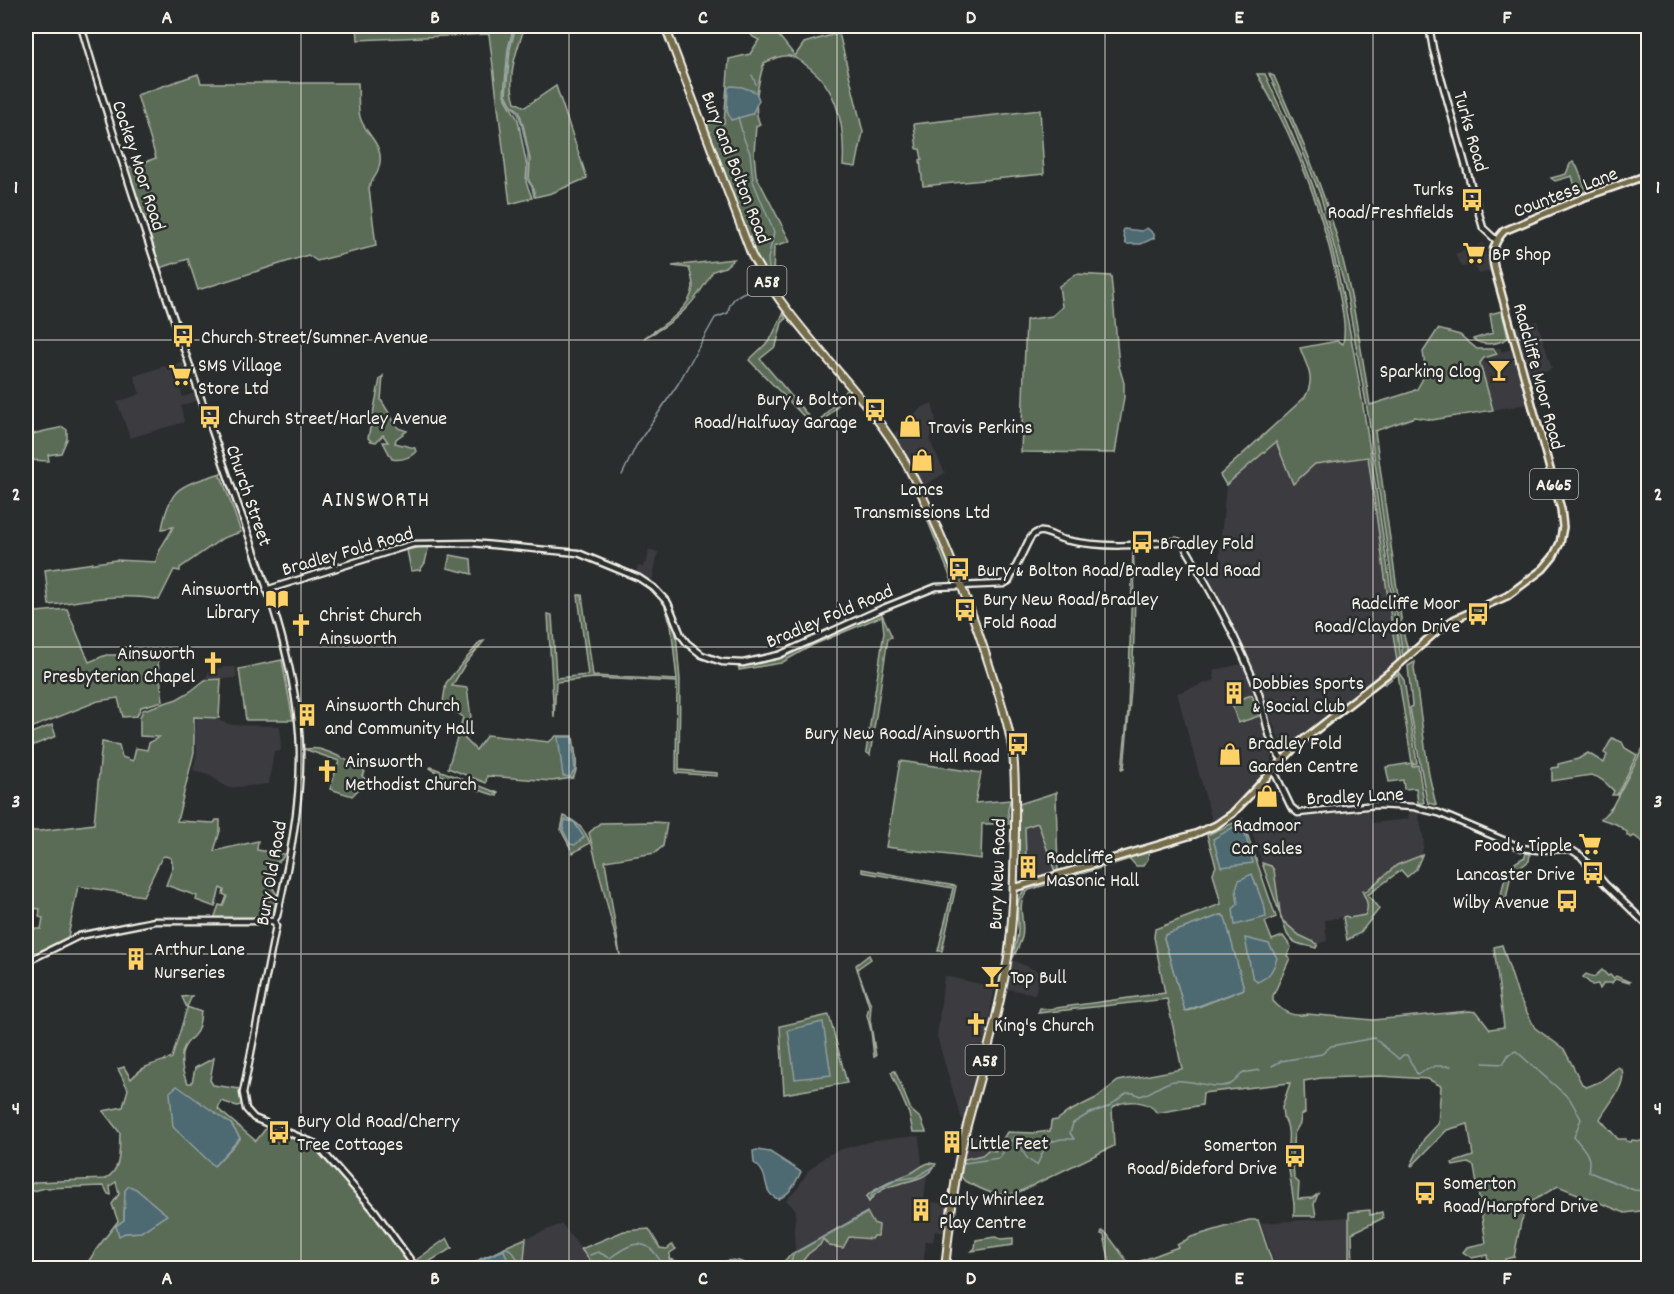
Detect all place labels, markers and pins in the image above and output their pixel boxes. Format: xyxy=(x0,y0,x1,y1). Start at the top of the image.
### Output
place label: Turks Road/Freshfields xyxy=(1328,177,1454,228)
bus stop icon: Turks Road/Freshfields xyxy=(1459,187,1485,213)
supermarket icon: BP Shop xyxy=(1461,240,1487,266)
place label: BP Shop xyxy=(1492,242,1551,270)
bus stop icon: Church Street/Sumner Avenue xyxy=(170,323,196,349)
place label: Church Street/Sumner Avenue xyxy=(201,325,428,353)
place label: SMS Village Store Ltd xyxy=(198,353,282,404)
bar icon: Sparking Clog xyxy=(1486,357,1512,383)
place label: Sparking Clog xyxy=(1379,359,1481,387)
supermarket icon: SMS Village Store Ltd xyxy=(167,362,193,388)
place label: Bury & Bolton Road/Halfway Garage xyxy=(694,387,857,438)
bus stop icon: Bury & Bolton Road/Halfway Garage xyxy=(862,397,888,423)
bus stop icon: Church Street/Harley Avenue xyxy=(197,404,223,430)
place label: Church Street/Harley Avenue xyxy=(228,406,447,434)
shop icon: Travis Perkins xyxy=(897,413,923,439)
place label: Travis Perkins xyxy=(928,415,1033,443)
shop icon: Lancs Transmissions Ltd xyxy=(909,447,935,473)
place label: Lancs Transmissions Ltd xyxy=(854,477,990,528)
bus stop icon: Bradley Fold xyxy=(1129,529,1155,555)
place label: Bradley Fold xyxy=(1160,531,1254,559)
bus stop icon: Bury & Bolton Road/Bradley Fold Road xyxy=(946,556,972,582)
place label: Bury & Bolton Road/Bradley Fold Road xyxy=(977,558,1261,586)
place label: Ainsworth Library xyxy=(181,577,260,628)
library icon: Ainsworth Library xyxy=(264,586,290,612)
place label: Bury New Road/Bradley Fold Road xyxy=(983,587,1159,638)
place label: Radcliffe Moor Road/Claydon Drive xyxy=(1314,591,1461,642)
bus stop icon: Bury New Road/Bradley Fold Road xyxy=(952,597,978,623)
bus stop icon: Radcliffe Moor Road/Claydon Drive xyxy=(1465,601,1491,627)
place label: Christ Church Ainsworth xyxy=(319,603,422,654)
church icon: Christ Church Ainsworth xyxy=(288,612,314,638)
place label: Ainsworth Presbyterian Chapel xyxy=(43,641,195,692)
church icon: Ainsworth Presbyterian Chapel xyxy=(200,650,226,676)
place label: Dobbies Sports & Social Club xyxy=(1252,671,1364,722)
building icon: Dobbies Sports & Social Club xyxy=(1221,680,1247,706)
place label: Ainsworth Church and Community Hall xyxy=(325,693,475,744)
building icon: Ainsworth Church and Community Hall xyxy=(294,702,320,728)
place label: Bury New Road/Ainsworth Hall Road xyxy=(805,721,1000,772)
bus stop icon: Bury New Road/Ainsworth Hall Road xyxy=(1005,731,1031,757)
place label: Bradley Fold Garden Centre xyxy=(1248,731,1359,782)
shop icon: Bradley Fold Garden Centre xyxy=(1217,741,1243,767)
place label: Ainsworth Methodist Church xyxy=(345,749,477,800)
church icon: Ainsworth Methodist Church xyxy=(314,758,340,784)
shop icon: Radmoor Car Sales xyxy=(1254,783,1280,809)
place label: Radmoor Car Sales xyxy=(1231,813,1303,864)
supermarket icon: Food & Tipple xyxy=(1577,831,1603,857)
place label: Food & Tipple xyxy=(1474,833,1572,861)
place label: Radcliffe Masonic Hall xyxy=(1046,845,1139,896)
building icon: Radcliffe Masonic Hall xyxy=(1015,854,1041,880)
bus stop icon: Lancaster Drive xyxy=(1580,860,1606,886)
place label: Lancaster Drive xyxy=(1456,862,1575,890)
bus stop icon: Wilby Avenue xyxy=(1554,888,1580,914)
place label: Wilby Avenue xyxy=(1453,890,1549,918)
place label: Arthur Lane Nurseries xyxy=(154,937,245,988)
building icon: Arthur Lane Nurseries xyxy=(123,946,149,972)
bar icon: Top Bull xyxy=(979,963,1005,989)
place label: Top Bull xyxy=(1010,965,1067,993)
church icon: King's Church xyxy=(963,1011,989,1037)
place label: King's Church xyxy=(994,1013,1094,1041)
place label: Bury Old Road/Cherry Tree Cottages xyxy=(297,1109,460,1160)
bus stop icon: Bury Old Road/Cherry Tree Cottages xyxy=(266,1119,292,1145)
building icon: Little Feet xyxy=(939,1129,965,1155)
place label: Little Feet xyxy=(970,1131,1049,1159)
place label: Somerton Road/Bideford Drive xyxy=(1127,1133,1277,1184)
bus stop icon: Somerton Road/Bideford Drive xyxy=(1282,1143,1308,1169)
place label: Somerton Road/Harpford Drive xyxy=(1443,1171,1598,1222)
bus stop icon: Somerton Road/Harpford Drive xyxy=(1412,1180,1438,1206)
place label: Curly Whirleez Play Centre xyxy=(939,1187,1044,1238)
building icon: Curly Whirleez Play Centre xyxy=(908,1197,934,1223)

